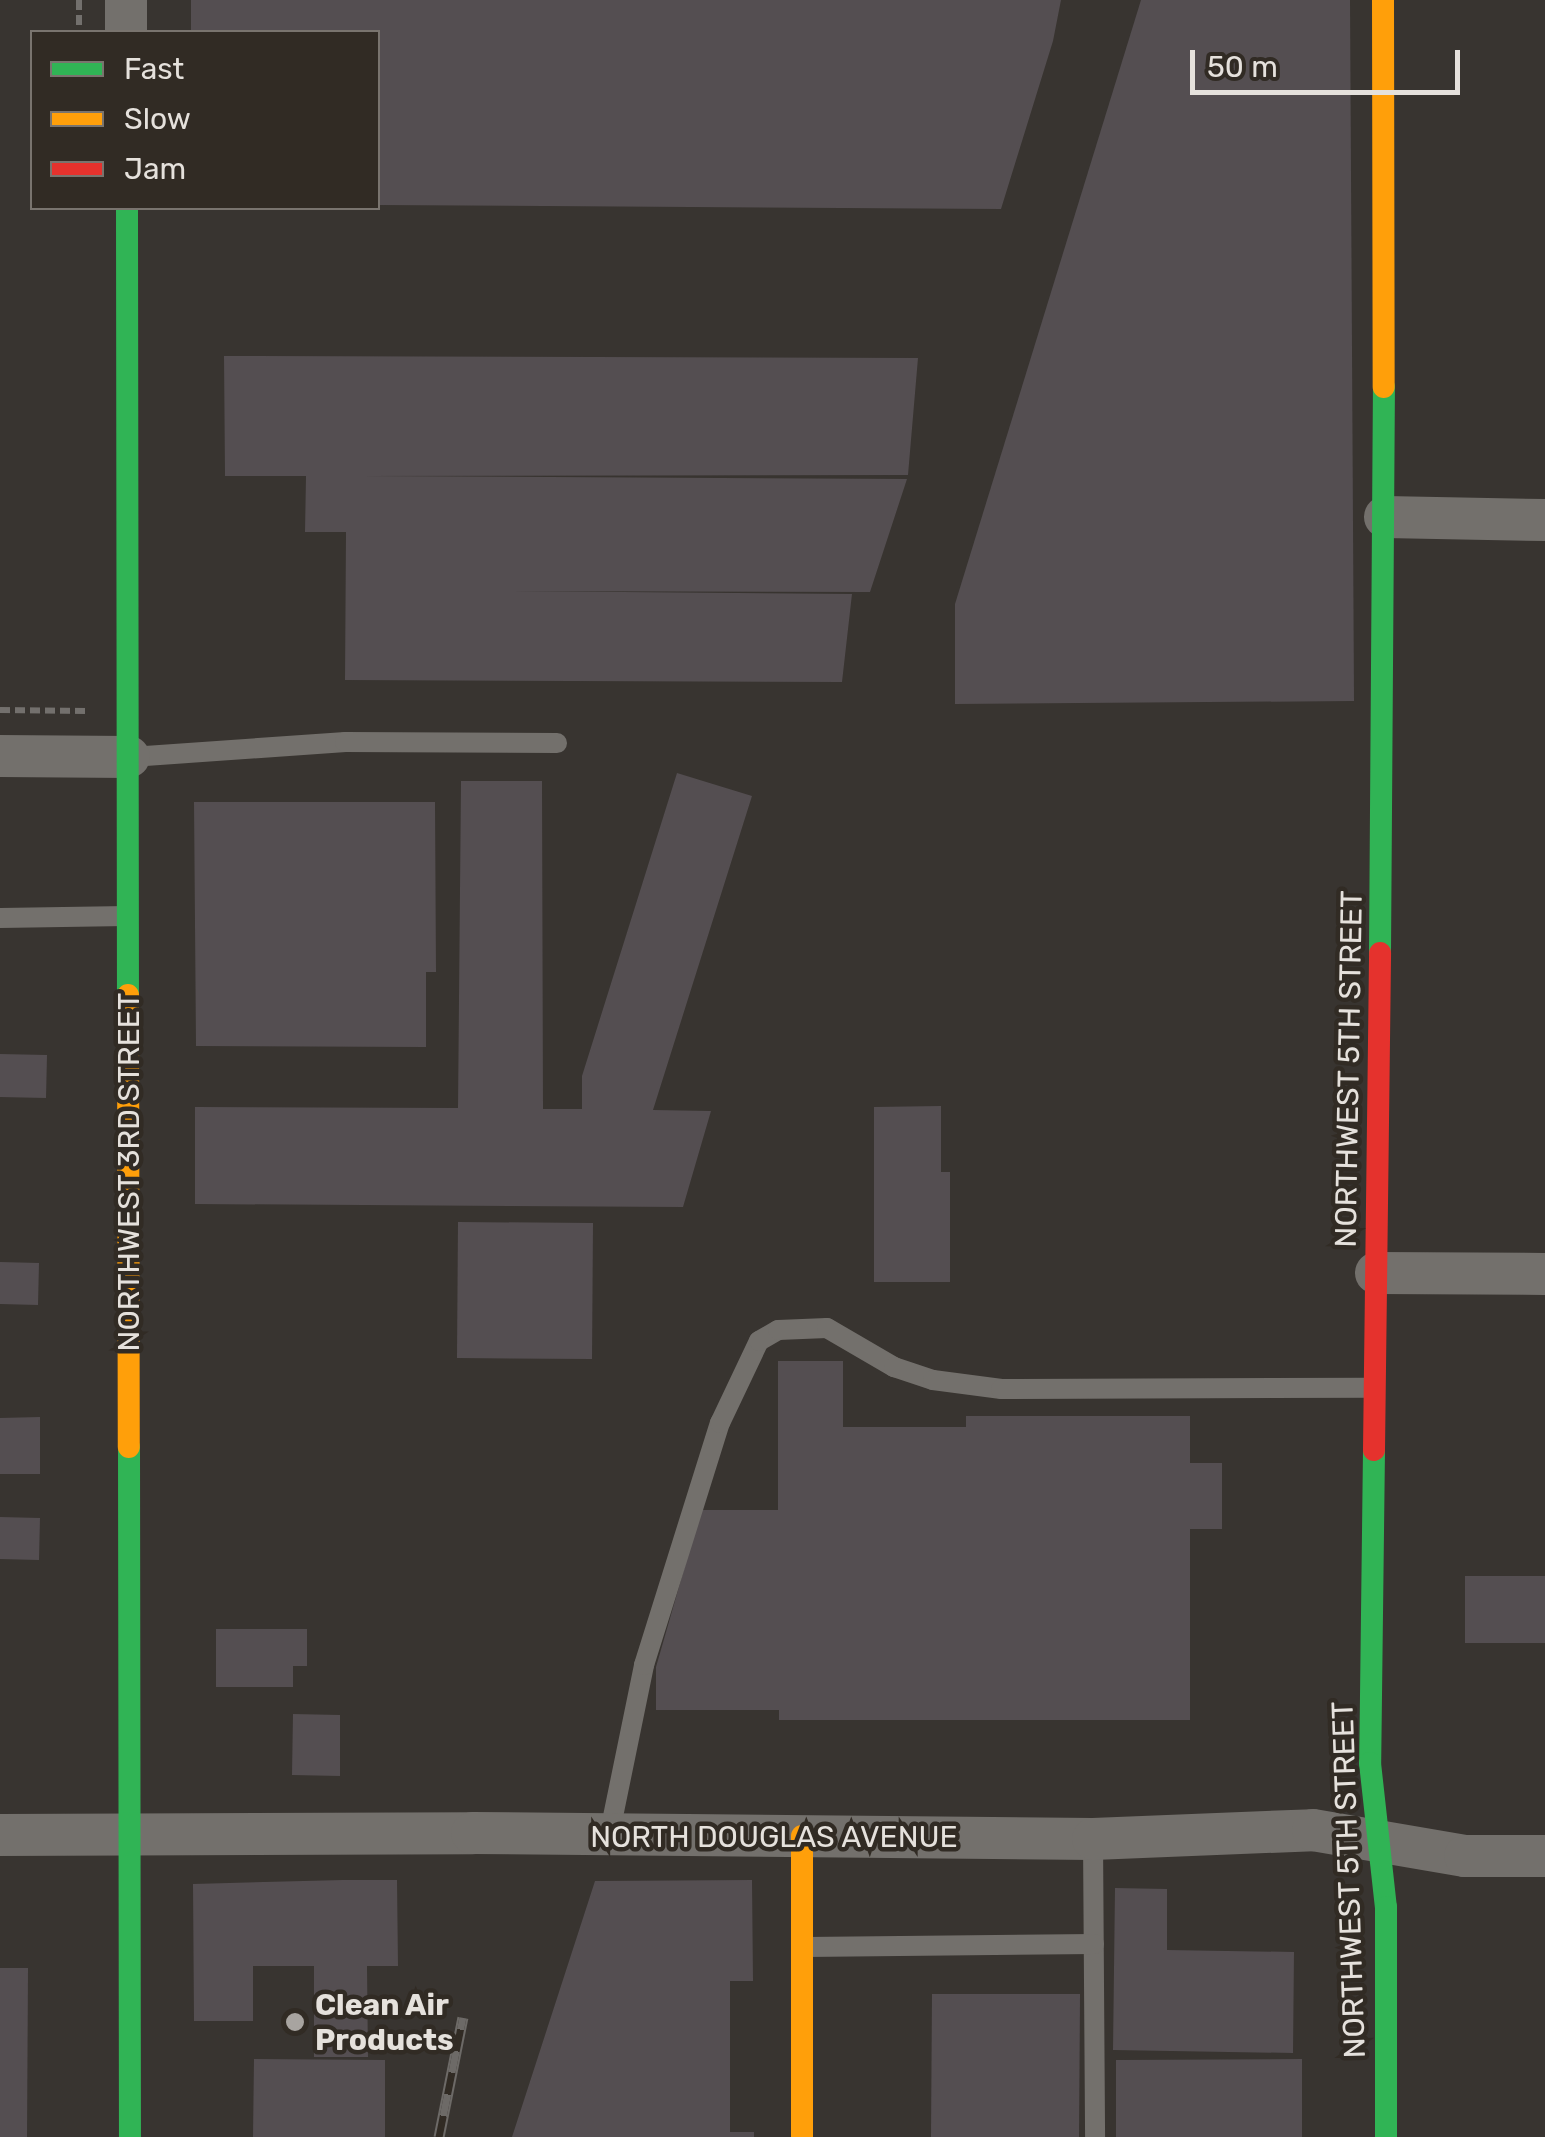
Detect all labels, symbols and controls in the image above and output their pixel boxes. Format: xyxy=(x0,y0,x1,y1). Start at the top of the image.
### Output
legend xyxy=(30,30,380,210)
scale bar xyxy=(1195,30,1465,92)
text: 50 m xyxy=(1207,49,1278,85)
text: Fast xyxy=(124,51,184,87)
text: Slow xyxy=(124,101,191,137)
text: Jam xyxy=(124,151,186,187)
street label: NORTHWEST 5TH STREET xyxy=(1328,890,1370,1248)
street label: NORTHWEST 3RD STREET xyxy=(111,992,147,1352)
street label: NORTHWEST 5TH STREET xyxy=(1325,1701,1373,2059)
street label: NORTH DOUGLAS AVENUE xyxy=(590,1819,958,1855)
place label: Clean Air Products xyxy=(315,1987,454,2058)
marker: Clean Air Products xyxy=(284,2011,306,2033)

